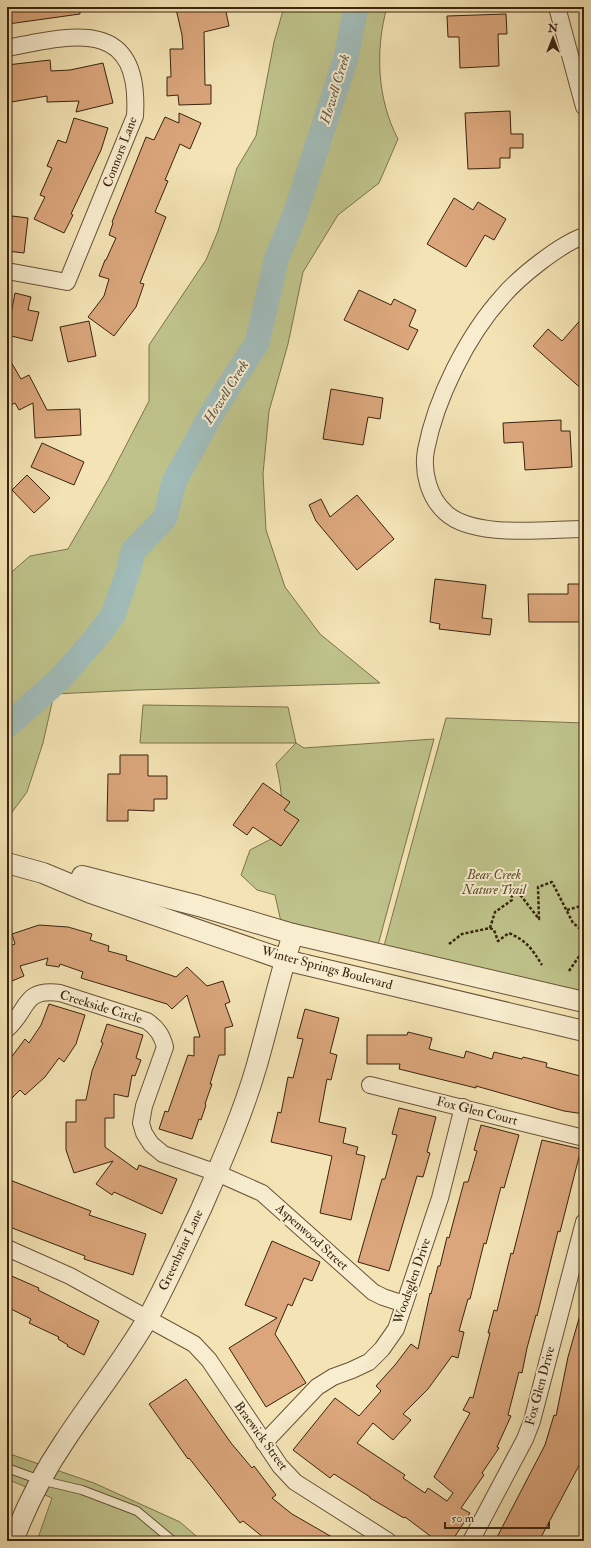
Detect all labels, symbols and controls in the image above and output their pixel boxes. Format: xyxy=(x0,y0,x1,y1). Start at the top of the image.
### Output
north arrow xyxy=(533,18,573,58)
text: N xyxy=(547,22,559,35)
water label: Howell Creek xyxy=(316,52,354,127)
street label: Connors Lane xyxy=(99,114,141,190)
water label: Howell Creek xyxy=(199,357,252,428)
park label: Bear Creek Nature Trail xyxy=(461,867,527,898)
street label: Winter Springs Boulevard xyxy=(258,943,395,994)
street label: Creekside Circle xyxy=(58,987,145,1027)
street label: Fox Glen Court xyxy=(435,1093,519,1129)
street label: Aspenwood Street xyxy=(271,1200,352,1275)
street label: Greenbriar Lane xyxy=(155,1206,207,1293)
street label: Woodsglen Drive xyxy=(389,1235,434,1327)
street label: Fox Glen Drive xyxy=(522,1344,558,1427)
street label: Braewick Street xyxy=(231,1399,291,1473)
scale bar xyxy=(445,1504,549,1530)
text: 50 m xyxy=(451,1511,475,1526)

